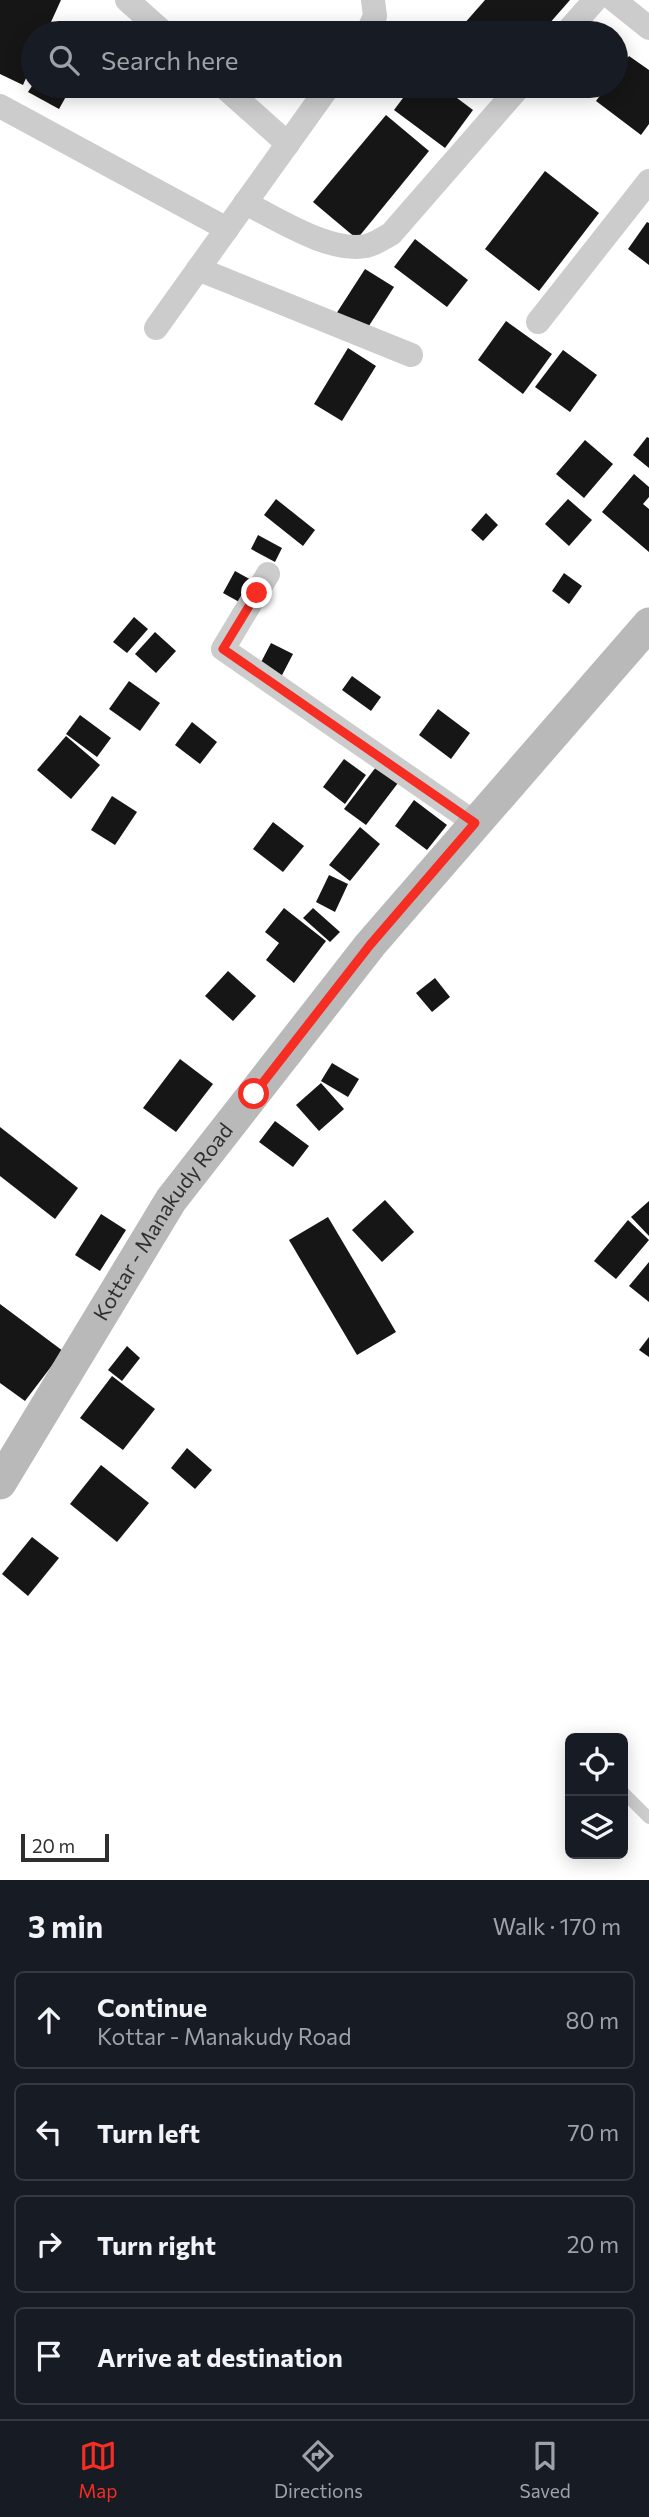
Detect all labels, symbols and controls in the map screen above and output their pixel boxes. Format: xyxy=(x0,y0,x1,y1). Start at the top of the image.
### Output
search box xyxy=(21,21,628,98)
icon: search xyxy=(45,41,83,79)
text: Search here xyxy=(101,44,239,75)
route end xyxy=(241,577,272,608)
route start xyxy=(238,1078,269,1109)
street label: Kottar - Manakudy Road xyxy=(87,1118,237,1325)
map controls xyxy=(565,1733,628,1859)
button: locate xyxy=(565,1733,628,1796)
button: layers xyxy=(565,1796,628,1859)
scale bar xyxy=(21,1831,108,1863)
text: 20 m xyxy=(32,1834,75,1857)
text: 3 min xyxy=(28,1907,103,1944)
text: Walk · 170 m xyxy=(493,1912,621,1940)
text: Continue xyxy=(97,1991,207,2022)
icon: ahead xyxy=(30,2001,68,2039)
text: 80 m xyxy=(566,2006,619,2034)
text: Kottar - Manakudy Road xyxy=(97,2022,351,2050)
icon: left xyxy=(30,2113,68,2151)
text: Turn left xyxy=(97,2117,200,2148)
text: 70 m xyxy=(567,2118,619,2146)
icon: right xyxy=(30,2225,68,2263)
text: Turn right xyxy=(97,2229,216,2260)
text: 20 m xyxy=(567,2230,619,2258)
icon: arrive xyxy=(30,2337,68,2375)
text: Arrive at destination xyxy=(97,2341,343,2372)
tab: Map xyxy=(78,2437,117,2502)
tab: Directions xyxy=(274,2437,363,2502)
tab: Saved xyxy=(519,2437,571,2502)

